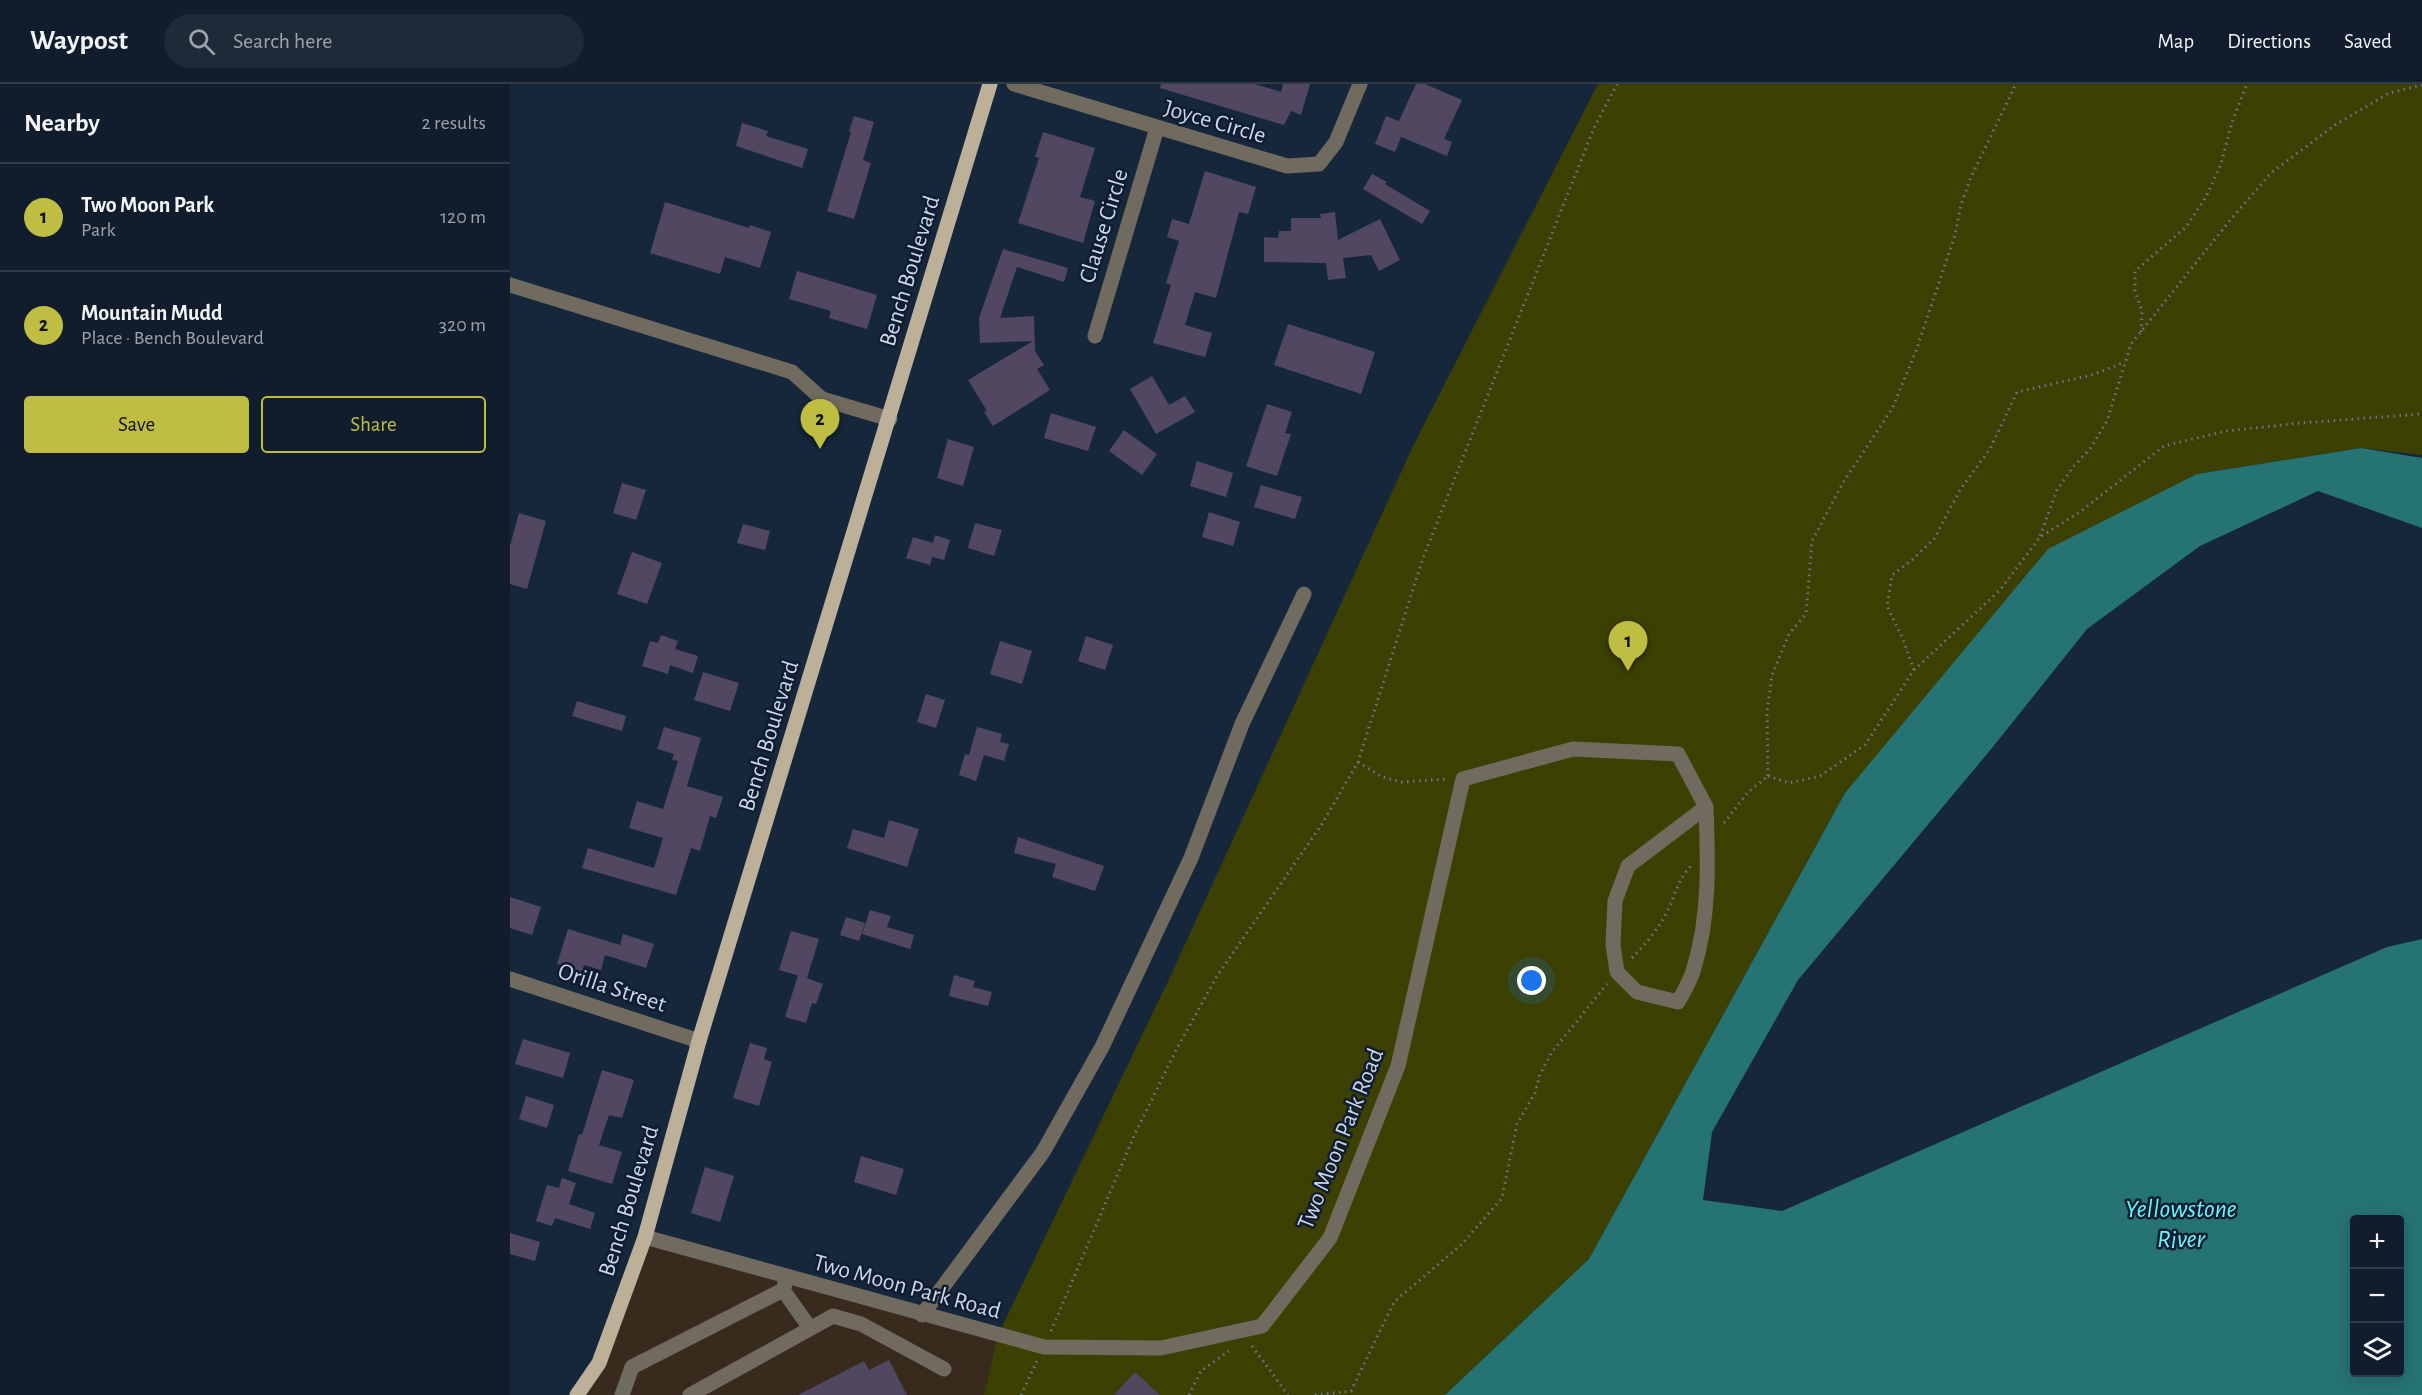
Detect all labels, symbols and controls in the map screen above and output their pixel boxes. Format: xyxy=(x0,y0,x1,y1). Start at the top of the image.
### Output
search box xyxy=(164,14,584,68)
icon: search xyxy=(185,25,218,58)
text: Waypost xyxy=(30,27,128,55)
text: Search here xyxy=(233,30,333,52)
text: Map xyxy=(2158,31,2194,52)
text: Directions xyxy=(2227,31,2311,52)
text: Saved xyxy=(2344,31,2392,52)
street label: Joyce Circle xyxy=(1161,96,1269,148)
text: Nearby xyxy=(24,110,100,136)
text: 2 results xyxy=(422,113,486,133)
street label: Clause Circle xyxy=(1075,166,1133,286)
street label: Bench Boulevard xyxy=(876,193,944,349)
text: Two Moon Park xyxy=(81,194,214,216)
text: 1 xyxy=(40,207,47,227)
text: 120 m xyxy=(440,207,486,227)
text: Park xyxy=(81,220,116,240)
text: Mountain Mudd xyxy=(81,302,223,324)
text: 2 xyxy=(39,315,48,335)
text: 320 m xyxy=(439,315,486,335)
text: Place · Bench Boulevard xyxy=(81,328,264,348)
button: Save xyxy=(24,396,249,453)
button: Share xyxy=(261,396,486,453)
pin: 2 xyxy=(800,400,840,449)
pin: 1 xyxy=(1608,622,1648,671)
street label: Bench Boulevard xyxy=(735,658,803,814)
street label: Orilla Street xyxy=(555,959,669,1017)
your location xyxy=(1517,966,1546,995)
street label: Two Moon Park Road xyxy=(1294,1045,1388,1233)
street label: Bench Boulevard xyxy=(595,1123,663,1279)
water label: Yellowstone River xyxy=(2125,1196,2237,1252)
map controls xyxy=(2350,1215,2404,1377)
button: + xyxy=(2350,1215,2404,1269)
street label: Two Moon Park Road xyxy=(811,1250,1003,1324)
button: − xyxy=(2350,1269,2404,1323)
button: layers xyxy=(2350,1323,2404,1377)

